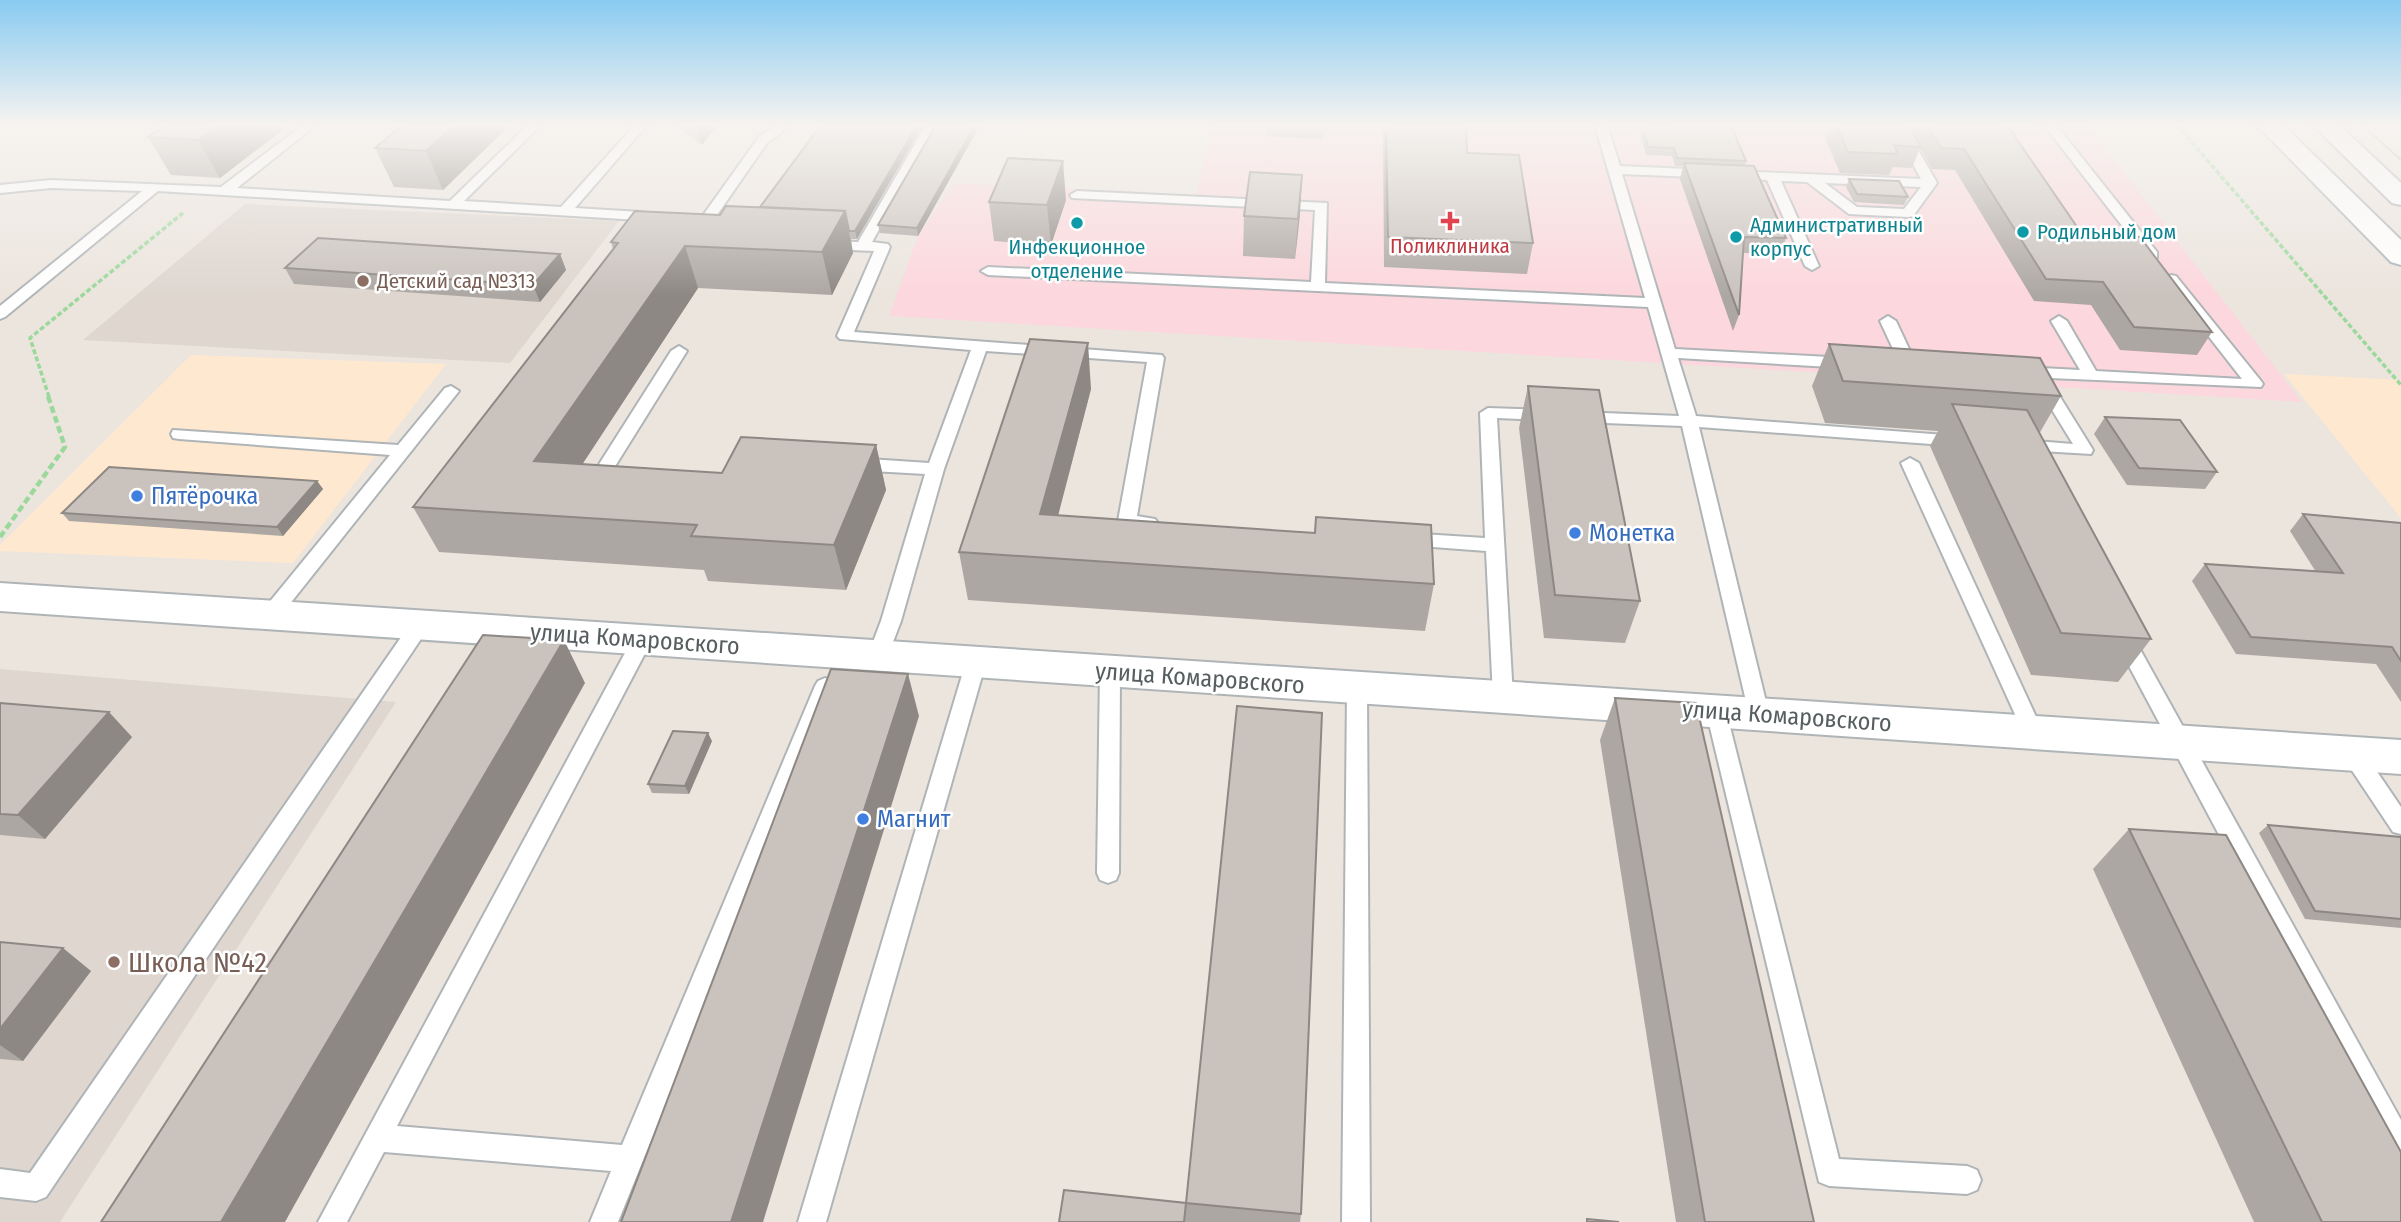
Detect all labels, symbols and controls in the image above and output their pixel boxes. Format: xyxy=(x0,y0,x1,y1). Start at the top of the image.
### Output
marker: Поликлиника xyxy=(1440,211,1460,231)
place label: Административный корпус xyxy=(1750,212,1923,262)
marker: Инфекционное отделение xyxy=(1069,215,1085,231)
place label: Родильный дом xyxy=(2037,219,2176,245)
marker: Родильный дом xyxy=(2015,224,2031,240)
marker: Административный корпус xyxy=(1728,229,1744,245)
place label: Поликлиника xyxy=(1390,233,1510,259)
place label: Инфекционное отделение xyxy=(1009,234,1145,284)
place label: Детский сад №313 xyxy=(376,268,535,294)
marker: Детский сад №313 xyxy=(355,273,371,289)
place label: Пятёрочка xyxy=(151,482,258,510)
marker: Пятёрочка xyxy=(129,488,145,504)
place label: Монетка xyxy=(1589,519,1675,547)
marker: Монетка xyxy=(1567,525,1583,541)
street label: улица Комаровского xyxy=(529,618,741,660)
street label: улица Комаровского xyxy=(1094,657,1306,699)
street label: улица Комаровского xyxy=(1681,695,1893,737)
place label: Магнит xyxy=(877,805,951,833)
marker: Магнит xyxy=(855,811,871,827)
place label: Школа №42 xyxy=(128,946,267,979)
marker: Школа №42 xyxy=(106,954,122,970)

